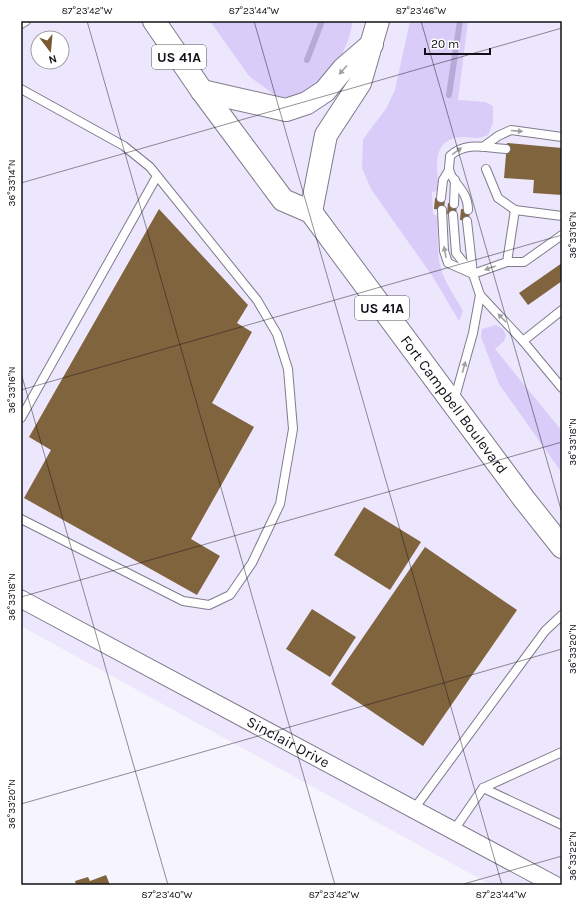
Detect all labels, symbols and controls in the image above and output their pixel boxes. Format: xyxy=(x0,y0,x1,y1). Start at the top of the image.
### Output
text: 87°23'42"W xyxy=(62,5,112,17)
text: 87°23'44"W xyxy=(229,5,279,17)
text: 87°23'46"W xyxy=(396,5,446,17)
north arrow xyxy=(30,30,70,70)
scale bar xyxy=(425,30,490,56)
text: 20 m xyxy=(431,37,459,51)
road number: US 41A xyxy=(152,45,206,69)
text: N xyxy=(47,52,58,66)
one-way arrow xyxy=(338,65,348,75)
one-way arrow xyxy=(511,128,523,135)
one-way arrow xyxy=(451,147,462,155)
text: 36°33'14"N xyxy=(6,160,18,206)
text: 36°33'16"N xyxy=(567,211,579,259)
one-way arrow xyxy=(442,246,448,258)
one-way arrow xyxy=(484,266,496,272)
road number: US 41A xyxy=(355,296,409,320)
one-way arrow xyxy=(497,313,506,323)
street label: Fort Campbell Boulevard xyxy=(397,332,511,477)
one-way arrow xyxy=(461,361,467,373)
text: 36°33'16"N xyxy=(6,366,18,414)
text: 36°33'18"N xyxy=(567,418,579,466)
text: 36°33'18"N xyxy=(6,573,18,621)
text: 36°33'20"N xyxy=(567,624,579,674)
street label: Sinclair Drive xyxy=(244,713,333,772)
text: 36°33'20"N xyxy=(6,779,18,829)
text: 36°33'22"N xyxy=(567,831,579,881)
text: 87°23'40"W xyxy=(142,889,192,901)
text: 87°23'42"W xyxy=(309,889,359,901)
text: 87°23'44"W xyxy=(476,889,526,901)

